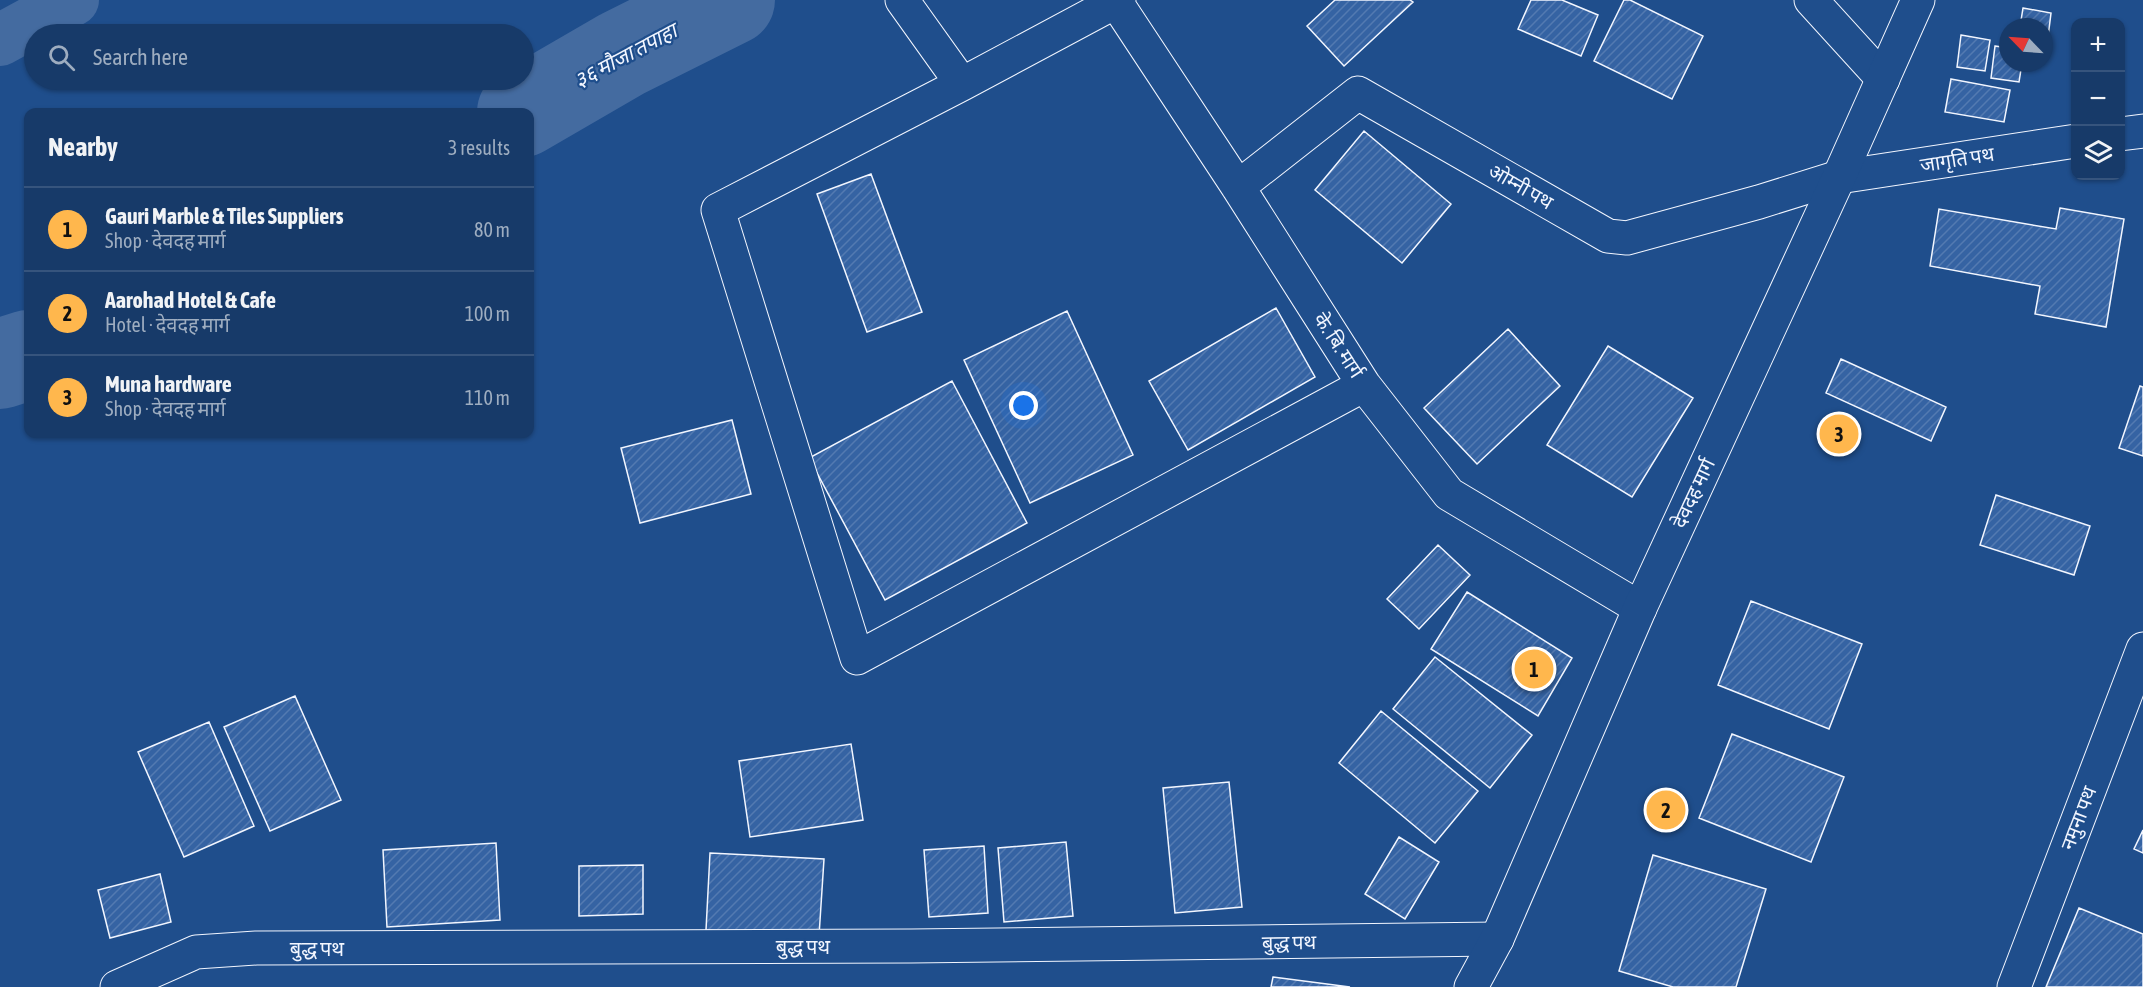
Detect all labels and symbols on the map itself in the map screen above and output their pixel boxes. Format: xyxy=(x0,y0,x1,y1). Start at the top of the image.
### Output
water label: ३६ मौजा तपाहा xyxy=(570,16,683,92)
north arrow xyxy=(1999,18,2053,72)
street label: जागृति पथ xyxy=(1918,142,1997,178)
street label: ओम्नी पथ xyxy=(1485,158,1558,214)
street label: के. बि. मार्ग xyxy=(1309,308,1369,383)
your location xyxy=(1009,391,1038,420)
pin: 3 xyxy=(1820,412,1858,456)
street label: देवदह मार्ग xyxy=(1667,454,1720,531)
pin: 1 xyxy=(1514,646,1553,692)
street label: नमुना पथ xyxy=(2055,782,2103,854)
pin: 2 xyxy=(1646,788,1686,832)
street label: बुद्ध पथ xyxy=(1262,930,1318,956)
street label: बुद्ध पथ xyxy=(776,935,831,960)
street label: बुद्ध पथ xyxy=(290,937,345,962)

